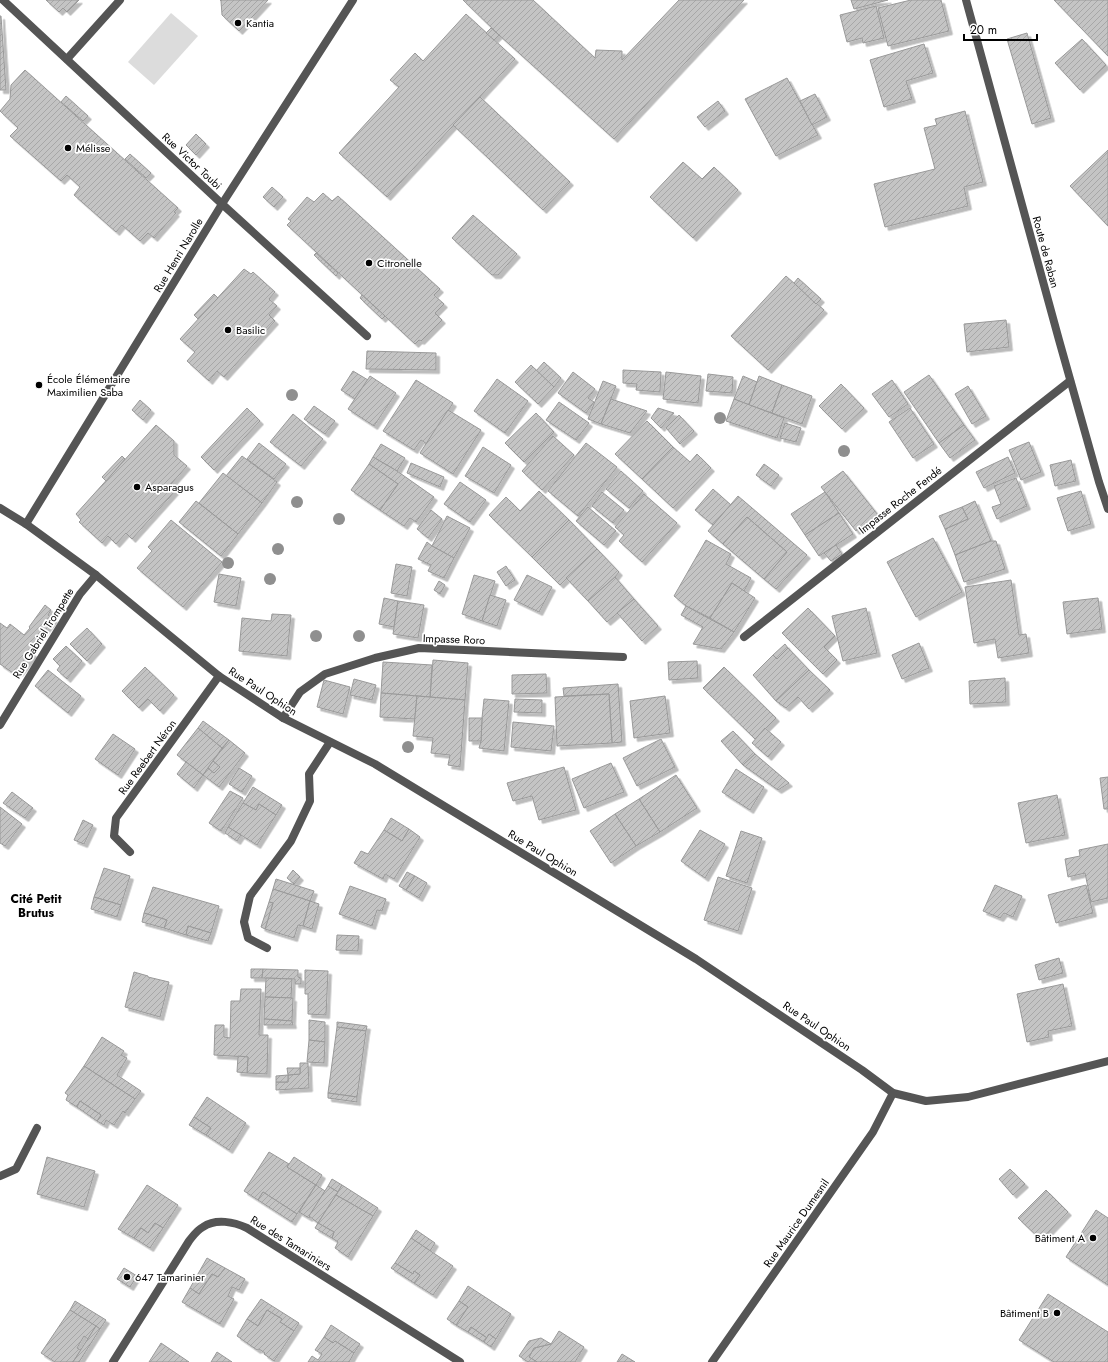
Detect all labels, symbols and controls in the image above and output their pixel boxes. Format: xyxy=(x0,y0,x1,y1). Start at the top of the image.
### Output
place label: Kantia xyxy=(246,15,274,31)
scale bar xyxy=(964,16,1037,42)
marker: Kantia xyxy=(233,18,243,28)
text: 20 m xyxy=(970,21,997,39)
street label: Rue Victor Toubi xyxy=(158,129,226,193)
place label: Mélisse xyxy=(76,140,111,156)
marker: Mélisse xyxy=(63,143,73,153)
street label: Rue Henri Narolle xyxy=(149,214,207,295)
street label: Route de Raban xyxy=(1029,214,1063,290)
place label: Citronelle xyxy=(377,255,422,271)
marker: Citronelle xyxy=(364,258,374,268)
place label: Basilic xyxy=(236,322,265,338)
marker: Basilic xyxy=(223,325,233,335)
place label: École Élémentaire Maximilien Saba xyxy=(47,371,130,400)
marker: École Élémentaire Maximilien Saba xyxy=(34,380,44,390)
street label: Impasse Roche Fendé xyxy=(855,462,945,538)
place label: Asparagus xyxy=(145,479,194,495)
marker: Asparagus xyxy=(132,482,142,492)
street label: Rue Gabriel Trompette xyxy=(9,584,78,682)
street label: Impasse Roro xyxy=(423,630,485,648)
street label: Rue Paul Ophion xyxy=(226,663,300,719)
street label: Rue Reebert Néron xyxy=(114,716,180,798)
street label: Rue Paul Ophion xyxy=(505,826,581,880)
district label: Cité Petit Brutus xyxy=(11,890,62,922)
street label: Rue Paul Ophion xyxy=(780,997,854,1055)
street label: Rue Maurice Dumesnil xyxy=(759,1175,833,1271)
street label: Rue des Tamariniers xyxy=(247,1212,335,1275)
place label: Bâtiment A xyxy=(1035,1230,1086,1246)
marker: Bâtiment A xyxy=(1088,1233,1098,1243)
place label: 647 Tamarinier xyxy=(135,1269,205,1285)
marker: 647 Tamarinier xyxy=(122,1272,132,1282)
place label: Bâtiment B xyxy=(1000,1305,1049,1321)
marker: Bâtiment B xyxy=(1052,1308,1062,1318)

